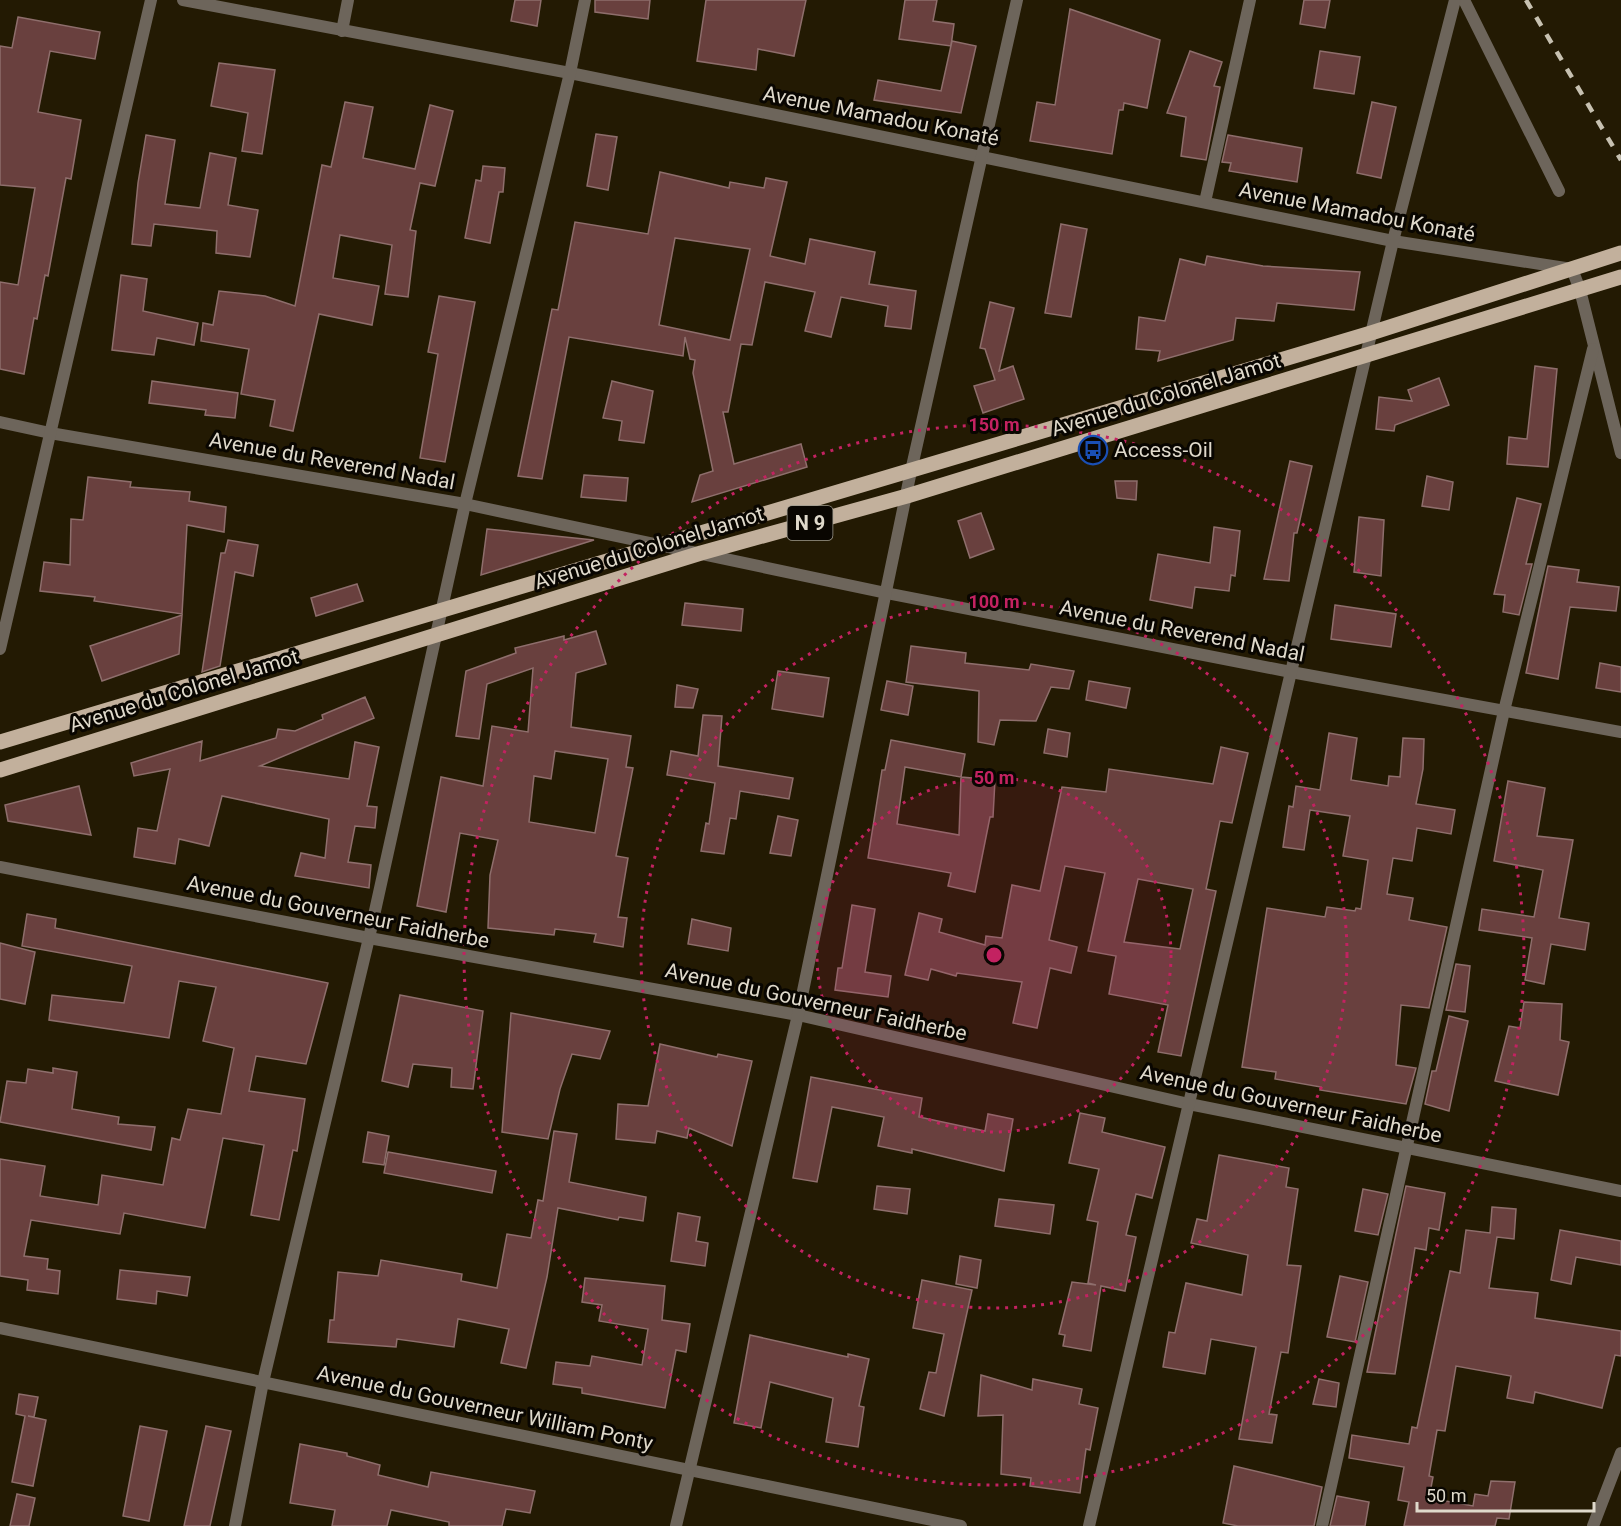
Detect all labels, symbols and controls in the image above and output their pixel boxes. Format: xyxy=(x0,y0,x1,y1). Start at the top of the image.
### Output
street label: Avenue Mamadou Konaté xyxy=(761,81,1001,151)
street label: Avenue Mamadou Konaté xyxy=(1237,177,1477,247)
street label: Avenue du Colonel Jamot xyxy=(1048,349,1284,441)
text: 150 m xyxy=(968,414,1020,435)
street label: Avenue du Reverend Nadal xyxy=(207,428,457,494)
bus stop icon: Access-Oil xyxy=(1077,434,1109,466)
place label: Access-Oil xyxy=(1114,438,1213,462)
street label: Avenue du Colonel Jamot xyxy=(531,502,767,594)
road number: N 9 xyxy=(788,506,832,540)
text: 100 m xyxy=(968,591,1020,612)
street label: Avenue du Reverend Nadal xyxy=(1057,595,1307,667)
street label: Avenue du Colonel Jamot xyxy=(66,645,302,737)
text: 50 m xyxy=(974,767,1014,788)
street label: Avenue du Gouverneur Faidherbe xyxy=(185,871,491,953)
centre of rings xyxy=(984,945,1004,965)
street label: Avenue du Gouverneur Faidherbe xyxy=(663,958,969,1046)
street label: Avenue du Gouverneur Faidherbe xyxy=(1138,1060,1444,1148)
street label: Avenue du Gouverneur William Ponty xyxy=(315,1361,655,1455)
scale bar xyxy=(1417,1475,1594,1513)
text: 50 m xyxy=(1426,1485,1466,1506)

